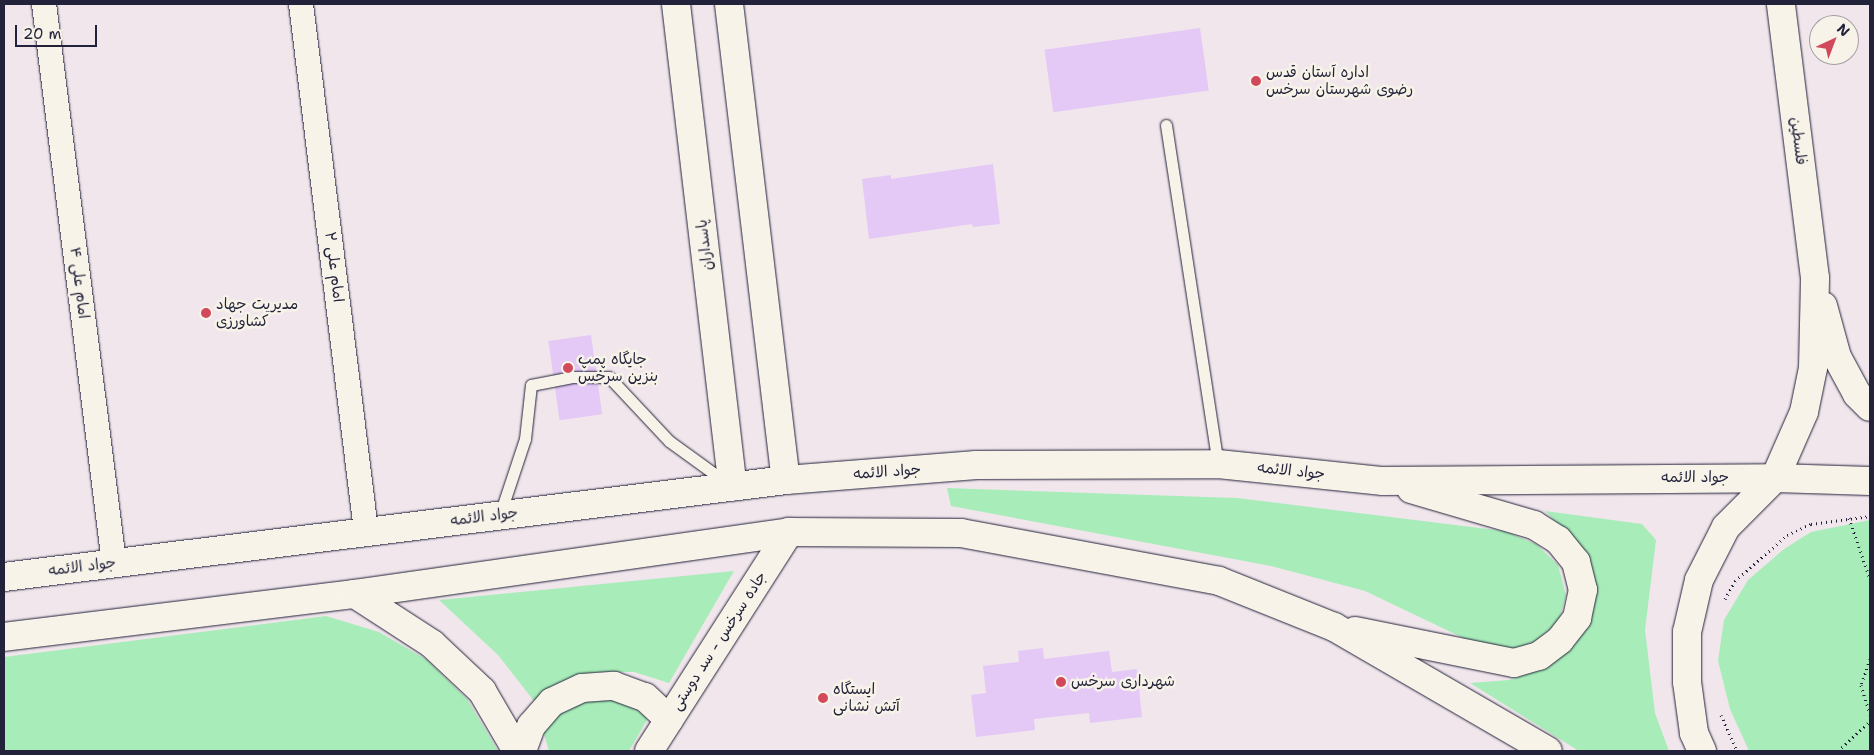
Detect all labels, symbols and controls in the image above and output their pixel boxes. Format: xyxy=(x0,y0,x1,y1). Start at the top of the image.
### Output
scale bar xyxy=(18,15,100,47)
north arrow xyxy=(1809,15,1859,65)
text: N xyxy=(1833,19,1854,40)
text: 20 m xyxy=(23,24,62,44)
place label: اداره آستان قدس رضوی شهرستان سرخس xyxy=(1266,63,1413,98)
marker: اداره آستان قدس رضوی شهرستان سرخس xyxy=(1250,75,1262,87)
street label: فلسطین xyxy=(1786,116,1810,166)
street label: پاسداران xyxy=(693,218,717,272)
street label: امام علی ۲ xyxy=(321,231,347,303)
street label: امام علی ۴ xyxy=(66,246,92,320)
place label: مدیریت جهاد کشاورزی xyxy=(216,295,298,330)
marker: مدیریت جهاد کشاورزی xyxy=(200,307,212,319)
place label: جایگاه پمپ بنزین سرخس xyxy=(578,350,658,385)
marker: جایگاه پمپ بنزین سرخس xyxy=(562,362,574,374)
street label: جواد الائمه xyxy=(1256,458,1326,484)
street label: جواد الائمه xyxy=(852,461,922,483)
street label: جواد الائمه xyxy=(1661,469,1729,487)
street label: جواد الائمه xyxy=(449,504,519,530)
street label: جواد الائمه xyxy=(47,554,117,580)
street label: جاده سرخس - سد دوستی xyxy=(667,568,771,714)
place label: شهرداری سرخس xyxy=(1071,673,1175,691)
marker: شهرداری سرخس xyxy=(1055,676,1067,688)
place label: ایستگاه آتش نشانی xyxy=(833,680,900,715)
marker: ایستگاه آتش نشانی xyxy=(817,692,829,704)

